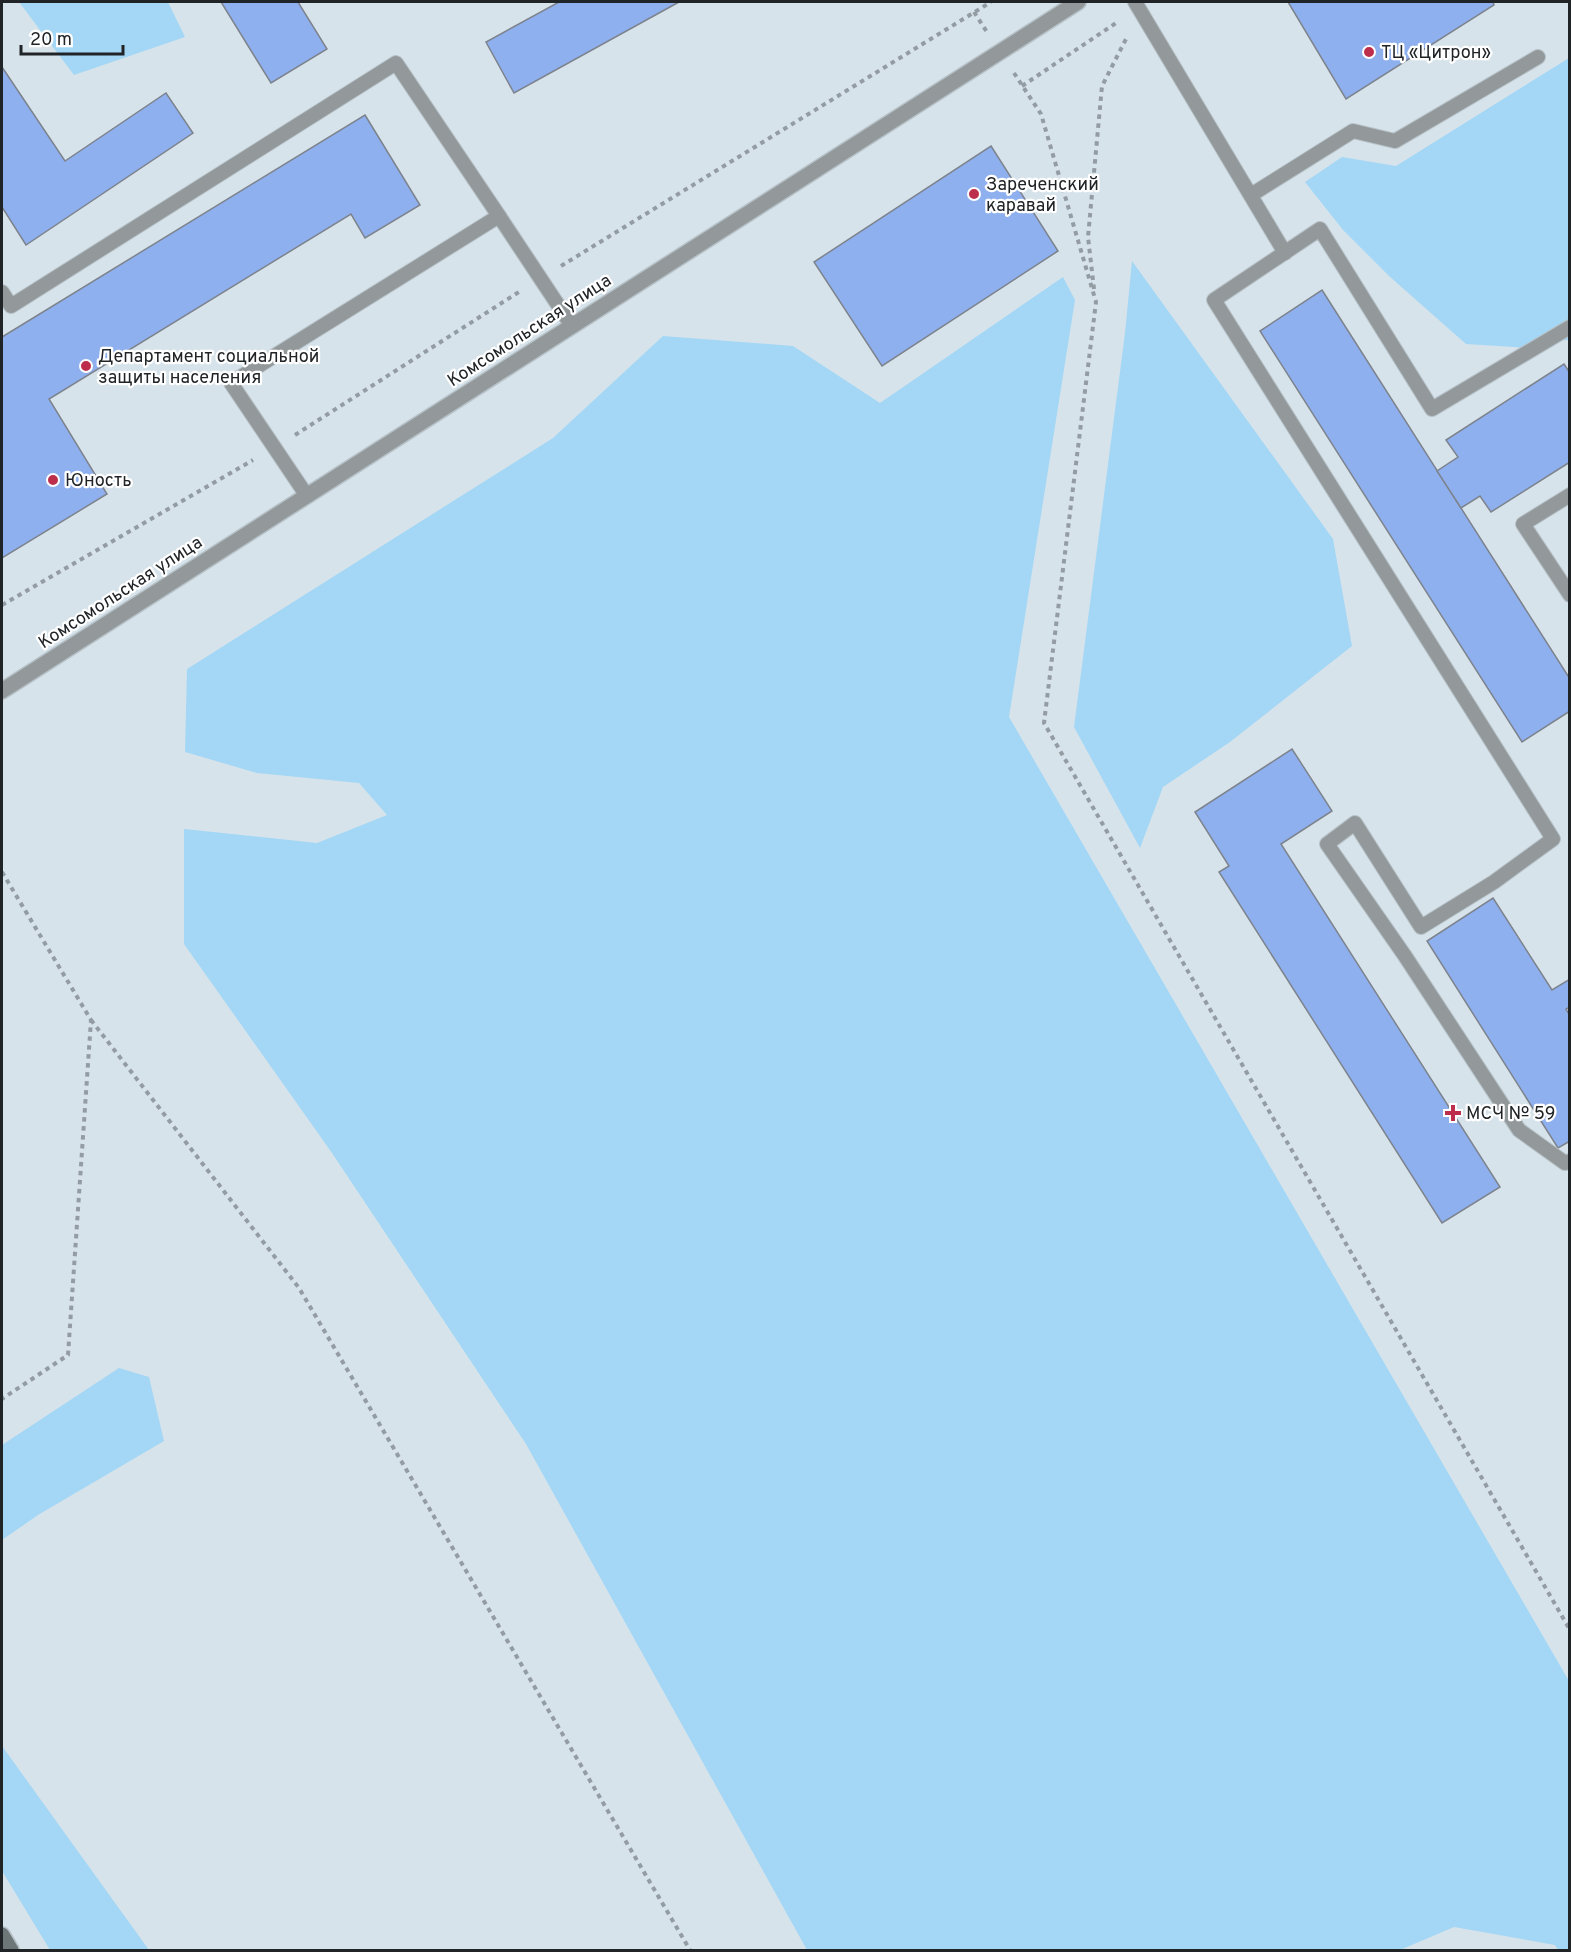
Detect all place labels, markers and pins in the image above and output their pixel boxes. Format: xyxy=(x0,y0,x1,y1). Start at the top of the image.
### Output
place label: ТЦ «Цитрон» xyxy=(1381,42,1491,65)
marker: ТЦ «Цитрон» xyxy=(1362,45,1376,59)
place label: Зареченский каравай xyxy=(986,174,1099,218)
marker: Зареченский каравай xyxy=(967,187,981,201)
place label: Департамент социальной защиты населения xyxy=(98,346,319,390)
marker: Департамент социальной защиты населения xyxy=(79,359,93,373)
place label: Юность xyxy=(65,470,132,493)
marker: Юность xyxy=(46,473,60,487)
place label: МСЧ № 59 xyxy=(1466,1103,1555,1126)
marker: МСЧ № 59 xyxy=(1444,1104,1462,1122)

